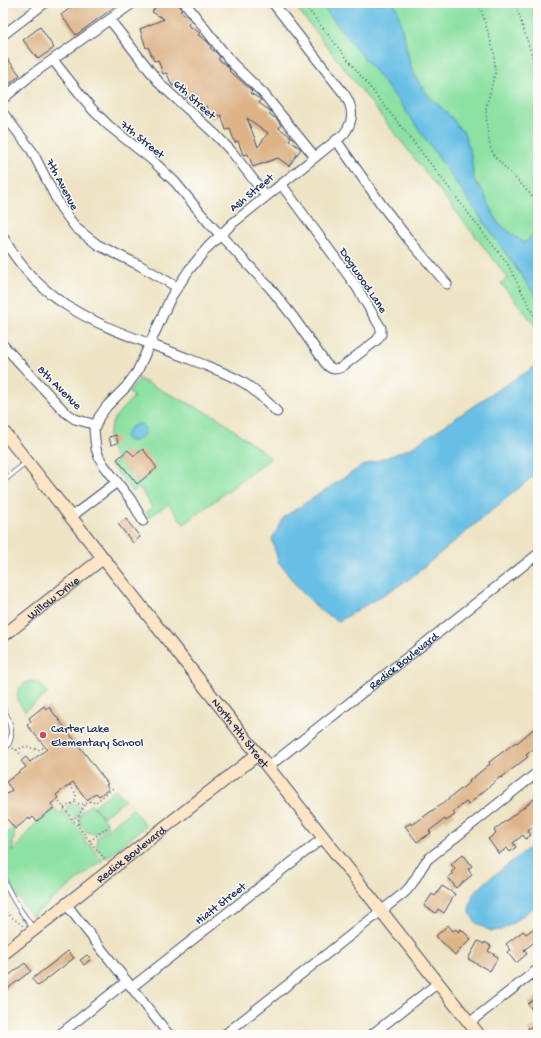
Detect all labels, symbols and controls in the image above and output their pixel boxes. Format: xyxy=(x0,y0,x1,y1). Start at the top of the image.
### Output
street label: 6th Street xyxy=(170,78,219,124)
street label: 7th Street xyxy=(116,118,167,163)
street label: 7th Avenue xyxy=(41,156,81,214)
street label: Ash Street xyxy=(227,171,278,216)
street label: Dogwood Lane xyxy=(335,245,390,317)
street label: 8th Avenue xyxy=(34,363,84,414)
street label: Willow Drive xyxy=(25,574,84,624)
street label: Redick Boulevard xyxy=(367,630,443,694)
street label: North 9th Street xyxy=(207,696,272,772)
place label: Carter Lake Elementary School xyxy=(51,723,144,751)
marker: Carter Lake Elementary School xyxy=(38,730,48,740)
street label: Redick Boulevard xyxy=(94,823,170,887)
street label: Hiatt Street xyxy=(193,880,250,929)

